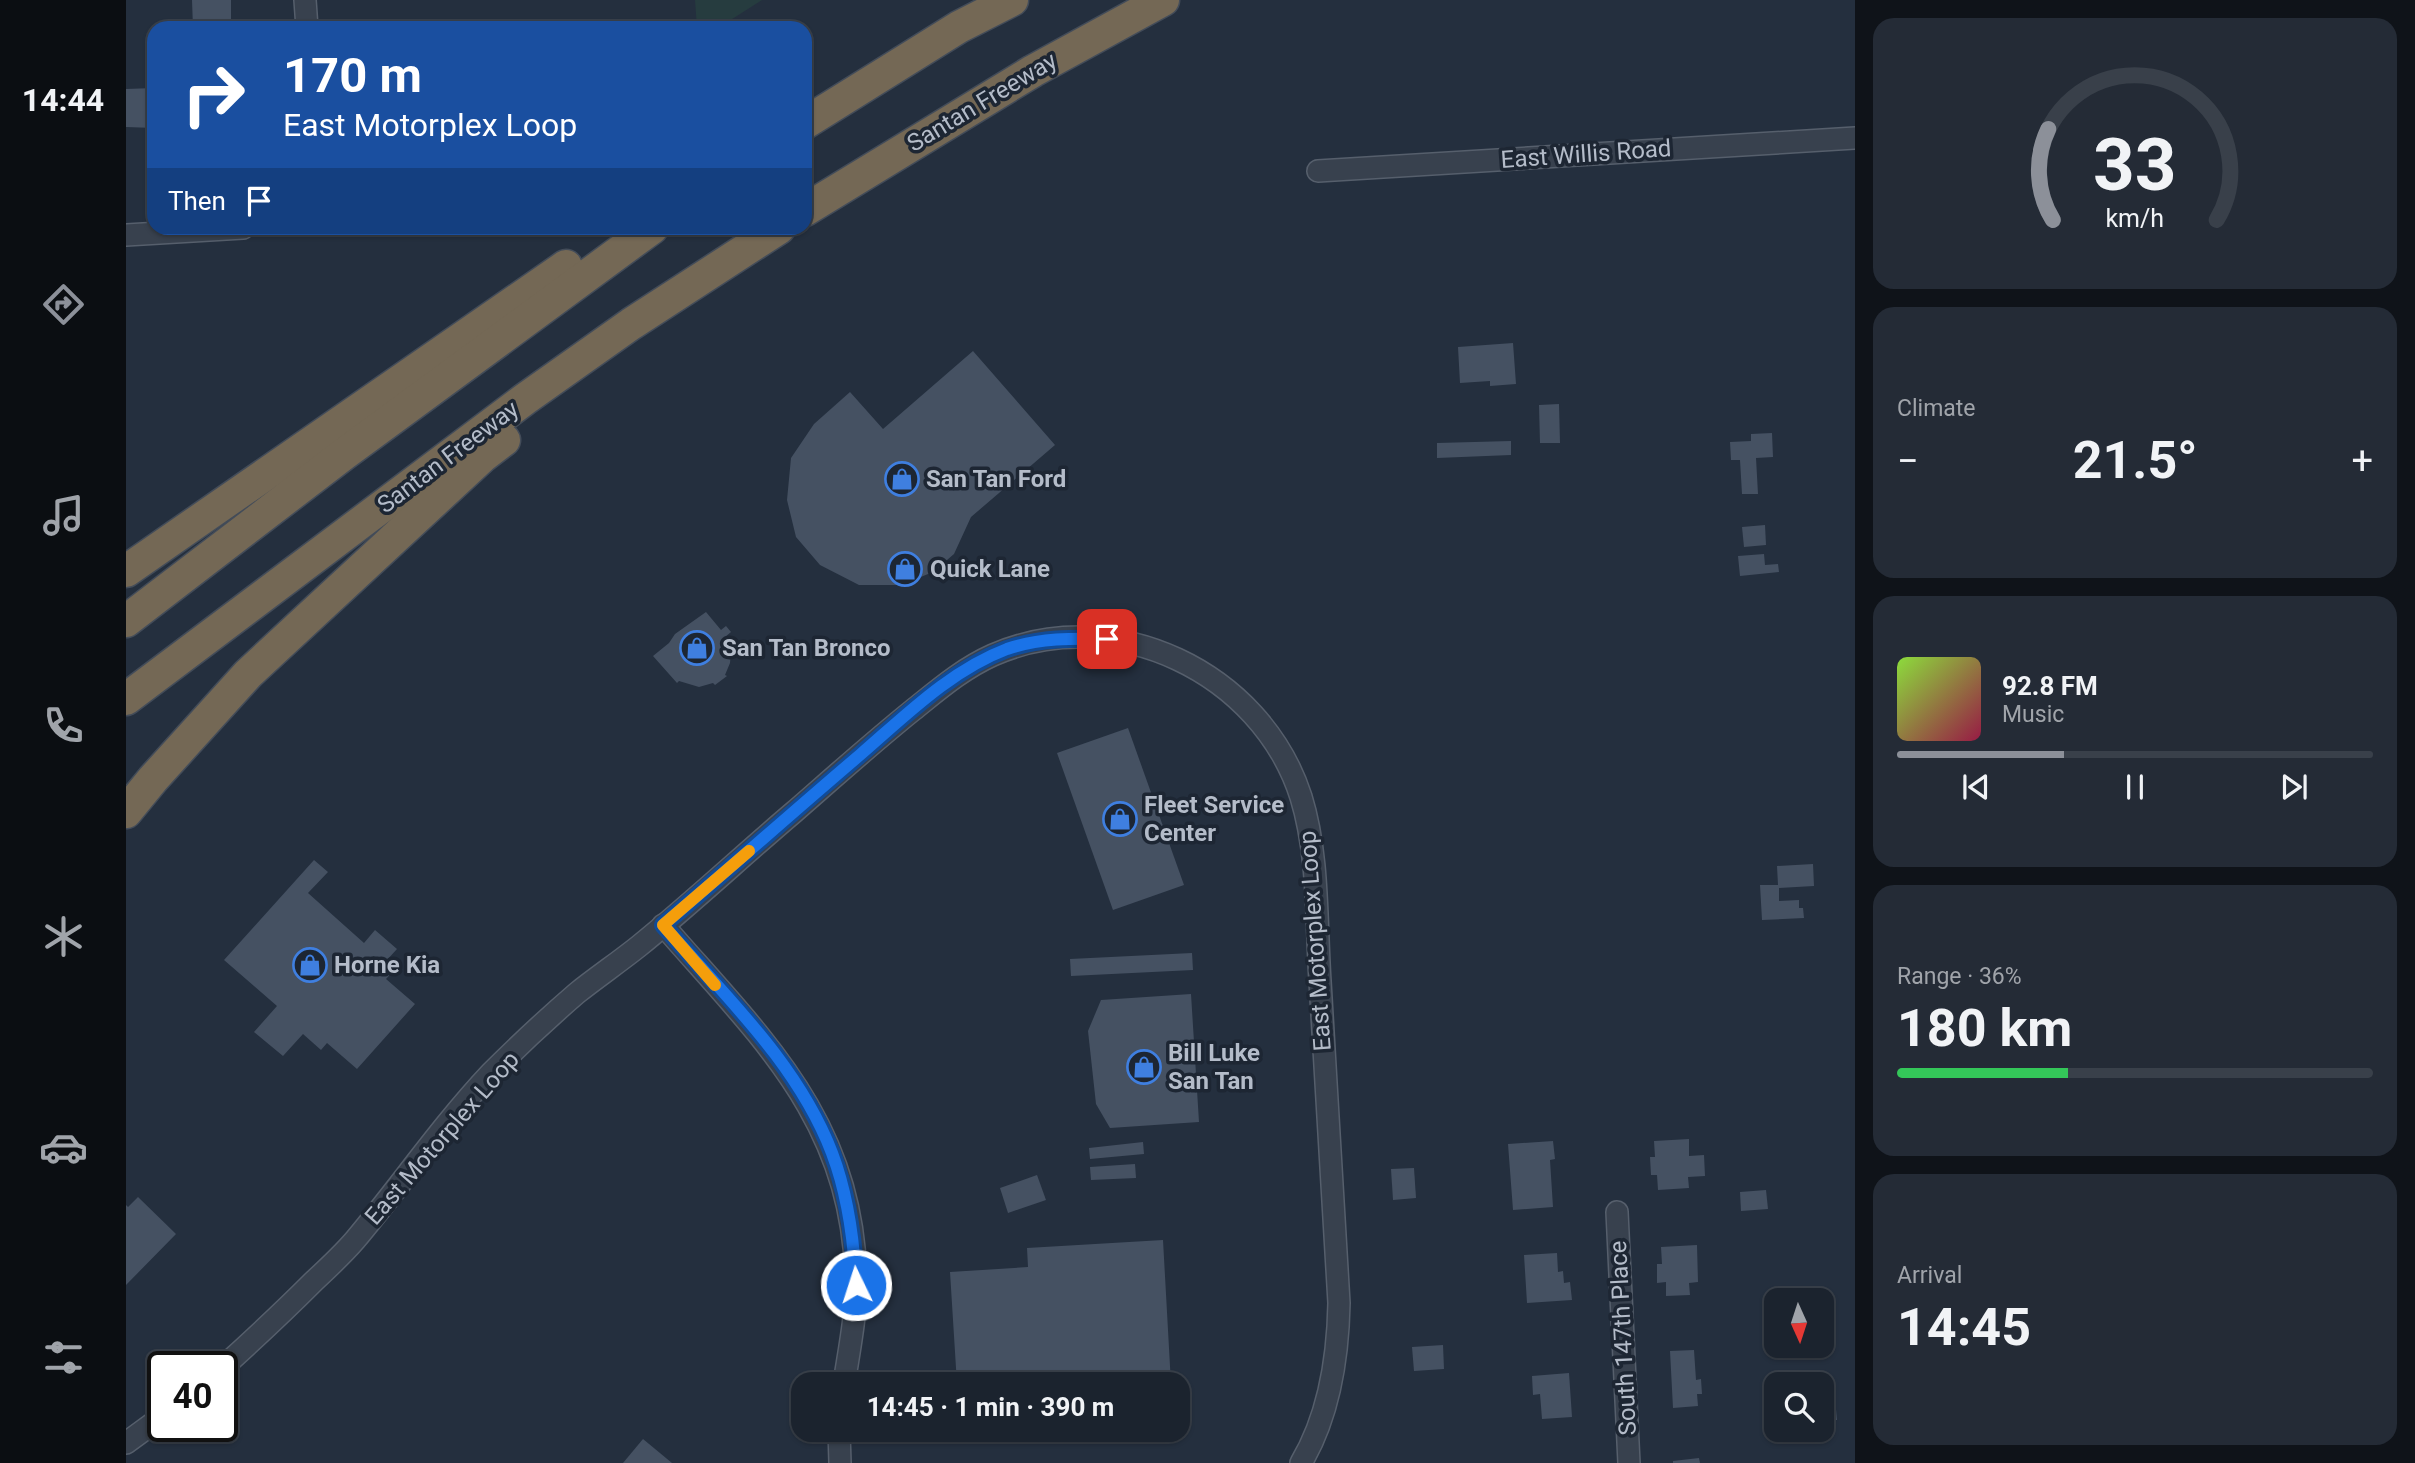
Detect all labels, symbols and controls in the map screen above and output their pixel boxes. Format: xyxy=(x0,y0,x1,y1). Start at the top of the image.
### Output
street label: Santan Freeway xyxy=(902,46,1062,158)
text: 170 m xyxy=(283,47,422,104)
icon: right xyxy=(168,49,259,140)
text: 14:44 xyxy=(22,81,104,119)
text: East Motorplex Loop xyxy=(283,106,577,144)
text: 33 xyxy=(2093,122,2177,208)
street label: East Willis Road xyxy=(1500,134,1672,174)
icon: arrive xyxy=(240,182,278,220)
text: Then xyxy=(168,186,226,216)
text: km/h xyxy=(2106,203,2164,232)
icon: directions xyxy=(39,280,88,329)
street label: Santan Freeway xyxy=(372,394,525,519)
text: Climate xyxy=(1897,395,1976,422)
text: 21.5° xyxy=(2073,430,2198,491)
text: − xyxy=(1897,439,1919,483)
text: + xyxy=(2351,439,2373,483)
shop icon: San Tan Ford xyxy=(883,460,921,498)
place label: San Tan Ford xyxy=(926,465,1066,493)
icon: music xyxy=(39,491,88,540)
shop icon: Quick Lane xyxy=(886,550,924,588)
place label: Quick Lane xyxy=(930,555,1050,583)
pin xyxy=(1077,609,1137,669)
icon: arrive xyxy=(1088,620,1126,658)
shop icon: San Tan Bronco xyxy=(678,629,716,667)
place label: San Tan Bronco xyxy=(722,634,891,662)
text: 92.8 FM xyxy=(2002,671,2098,701)
icon: phone xyxy=(39,701,88,750)
text: Music xyxy=(2002,701,2064,728)
icon: previous xyxy=(1957,768,1995,806)
icon: pause xyxy=(2116,768,2154,806)
icon: next xyxy=(2275,768,2313,806)
place label: Fleet Service Center xyxy=(1144,791,1284,847)
shop icon: Fleet Service Center xyxy=(1101,800,1139,838)
street label: East Motorplex Loop xyxy=(1293,830,1337,1052)
icon: climate xyxy=(39,912,88,961)
shop icon: Horne Kia xyxy=(291,946,329,984)
place label: Horne Kia xyxy=(334,951,440,979)
text: Range · 36% xyxy=(1897,963,2022,990)
text: 180 km xyxy=(1897,998,2072,1059)
place label: Bill Luke San Tan xyxy=(1168,1039,1260,1095)
street label: East Motorplex Loop xyxy=(359,1046,525,1230)
shop icon: Bill Luke San Tan xyxy=(1125,1048,1163,1086)
icon: car xyxy=(39,1123,88,1172)
street label: South 147th Place xyxy=(1604,1240,1642,1436)
position arrow xyxy=(819,1248,893,1322)
text: Arrival xyxy=(1897,1262,1962,1289)
north arrow xyxy=(1764,1288,1834,1358)
map controls xyxy=(1764,1288,1834,1442)
text: 14:45 xyxy=(1897,1297,2031,1358)
icon: filters xyxy=(39,1333,88,1382)
speed limit sign: 40 xyxy=(147,1351,238,1442)
button: search xyxy=(1764,1372,1834,1442)
text: 14:45 · 1 min · 390 m xyxy=(867,1392,1114,1422)

